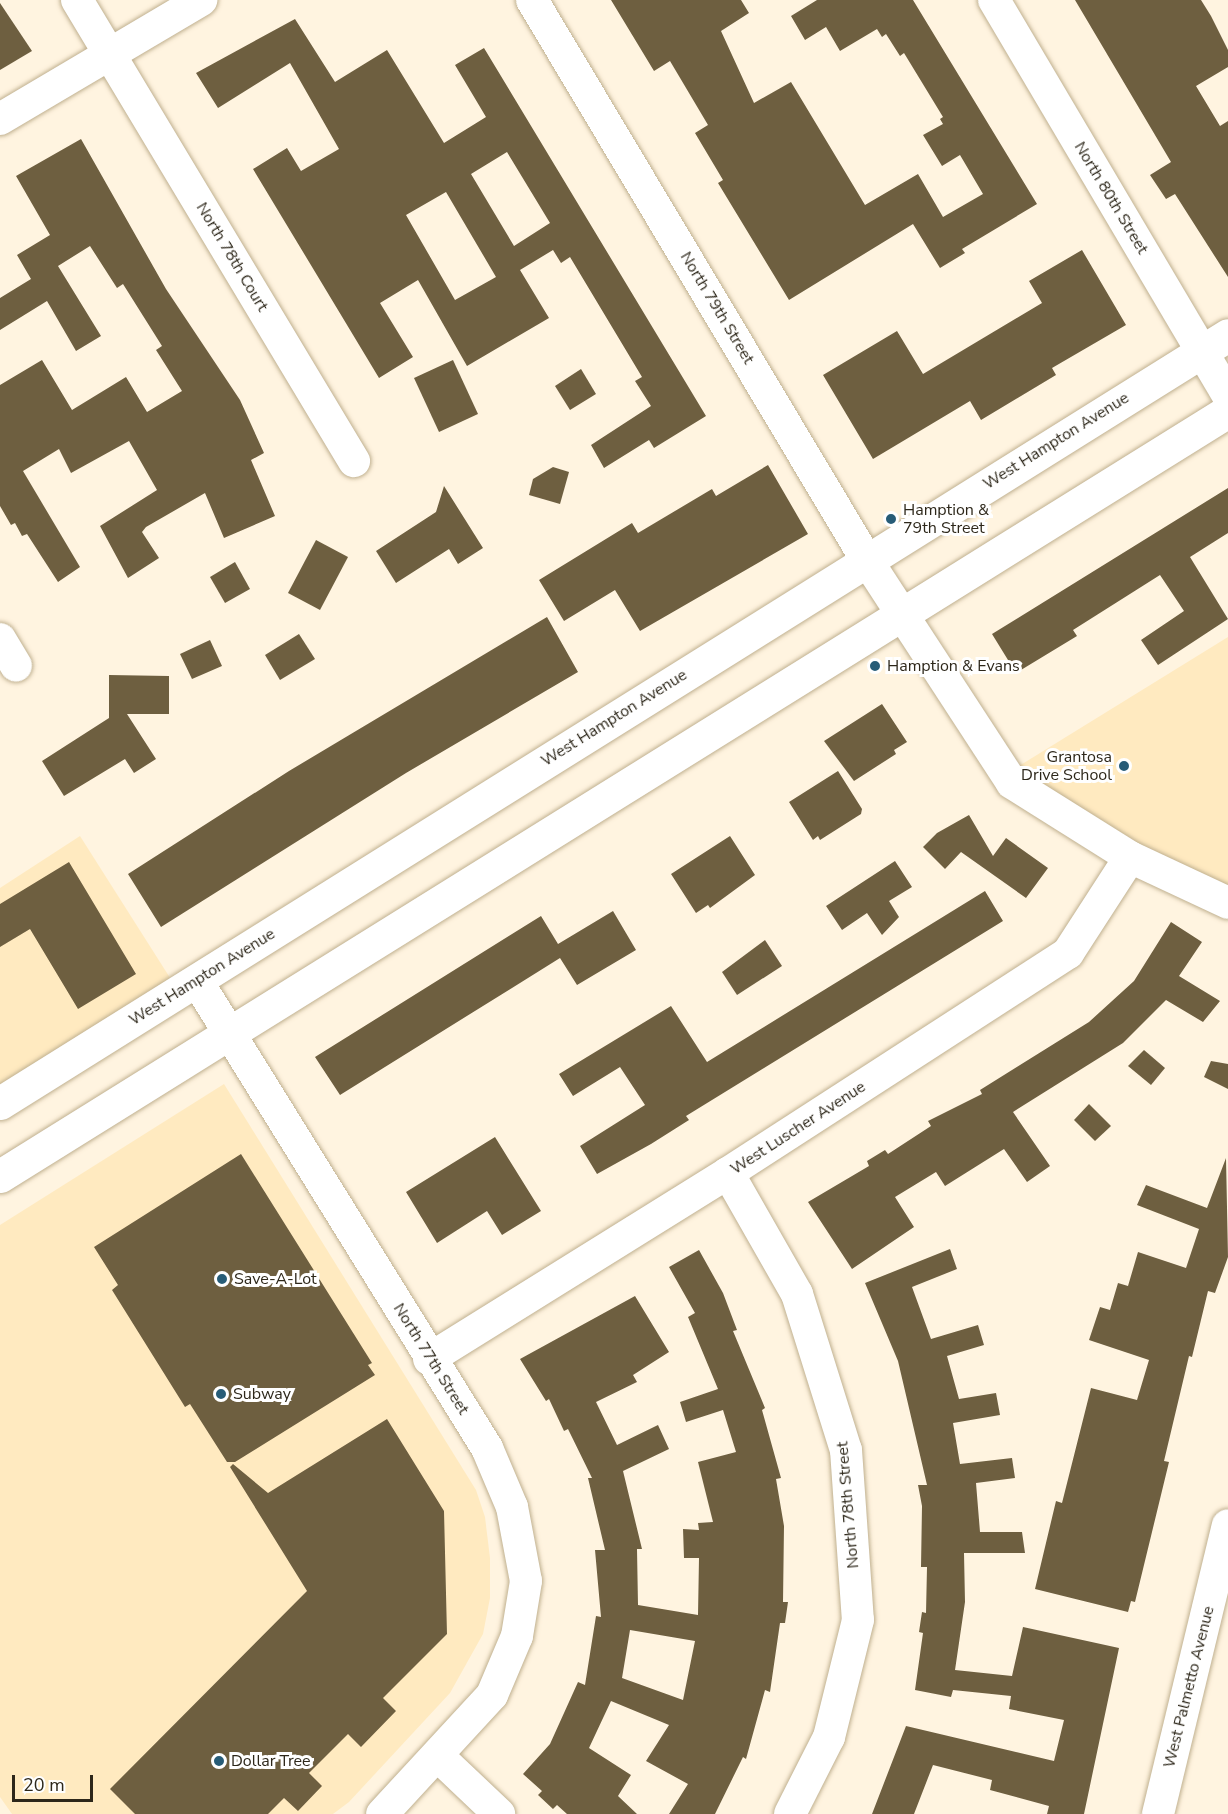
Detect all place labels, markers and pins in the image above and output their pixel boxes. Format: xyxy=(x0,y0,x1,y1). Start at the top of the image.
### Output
place label: Hamption & 79th Street xyxy=(903,500,989,538)
marker: Hamption & 79th Street xyxy=(884,512,898,526)
place label: Hamption & Evans xyxy=(887,656,1020,676)
marker: Hamption & Evans xyxy=(868,659,882,673)
place label: Grantosa Drive School xyxy=(1021,747,1112,785)
marker: Grantosa Drive School xyxy=(1117,759,1131,773)
place label: Save-A-Lot xyxy=(234,1269,317,1289)
marker: Save-A-Lot xyxy=(215,1272,229,1286)
place label: Subway xyxy=(233,1384,291,1404)
marker: Subway xyxy=(214,1387,228,1401)
place label: Dollar Tree xyxy=(231,1751,311,1771)
marker: Dollar Tree xyxy=(212,1754,226,1768)

